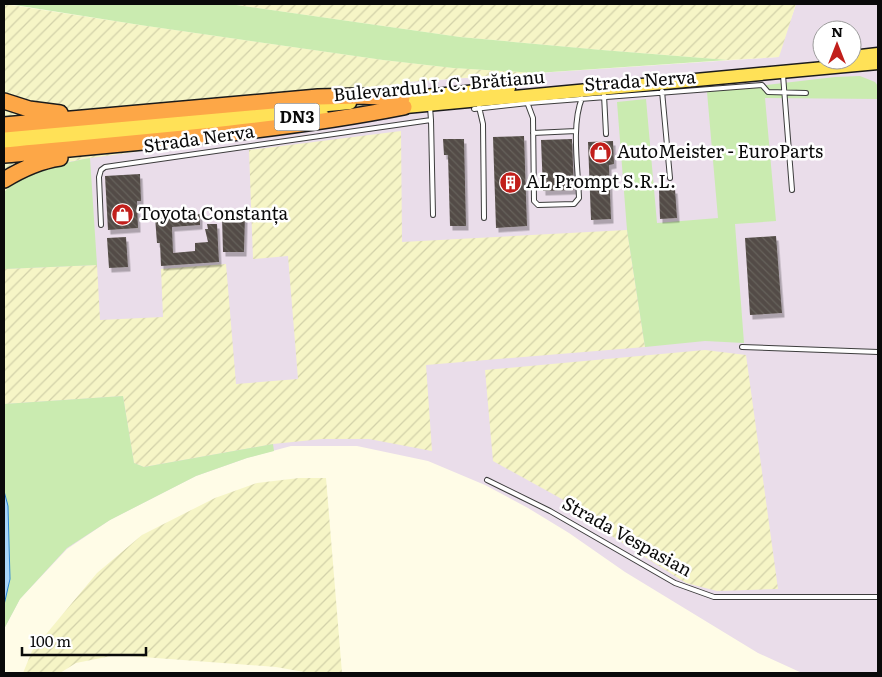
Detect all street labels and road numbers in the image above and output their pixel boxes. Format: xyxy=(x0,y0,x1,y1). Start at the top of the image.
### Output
street label: Bulevardul I. C. Brătianu xyxy=(332,62,546,107)
street label: Strada Nerva xyxy=(583,62,697,97)
road number: DN3 xyxy=(274,104,320,130)
street label: Strada Nerva xyxy=(142,116,256,159)
street label: Strada Vespasian xyxy=(558,489,698,583)

